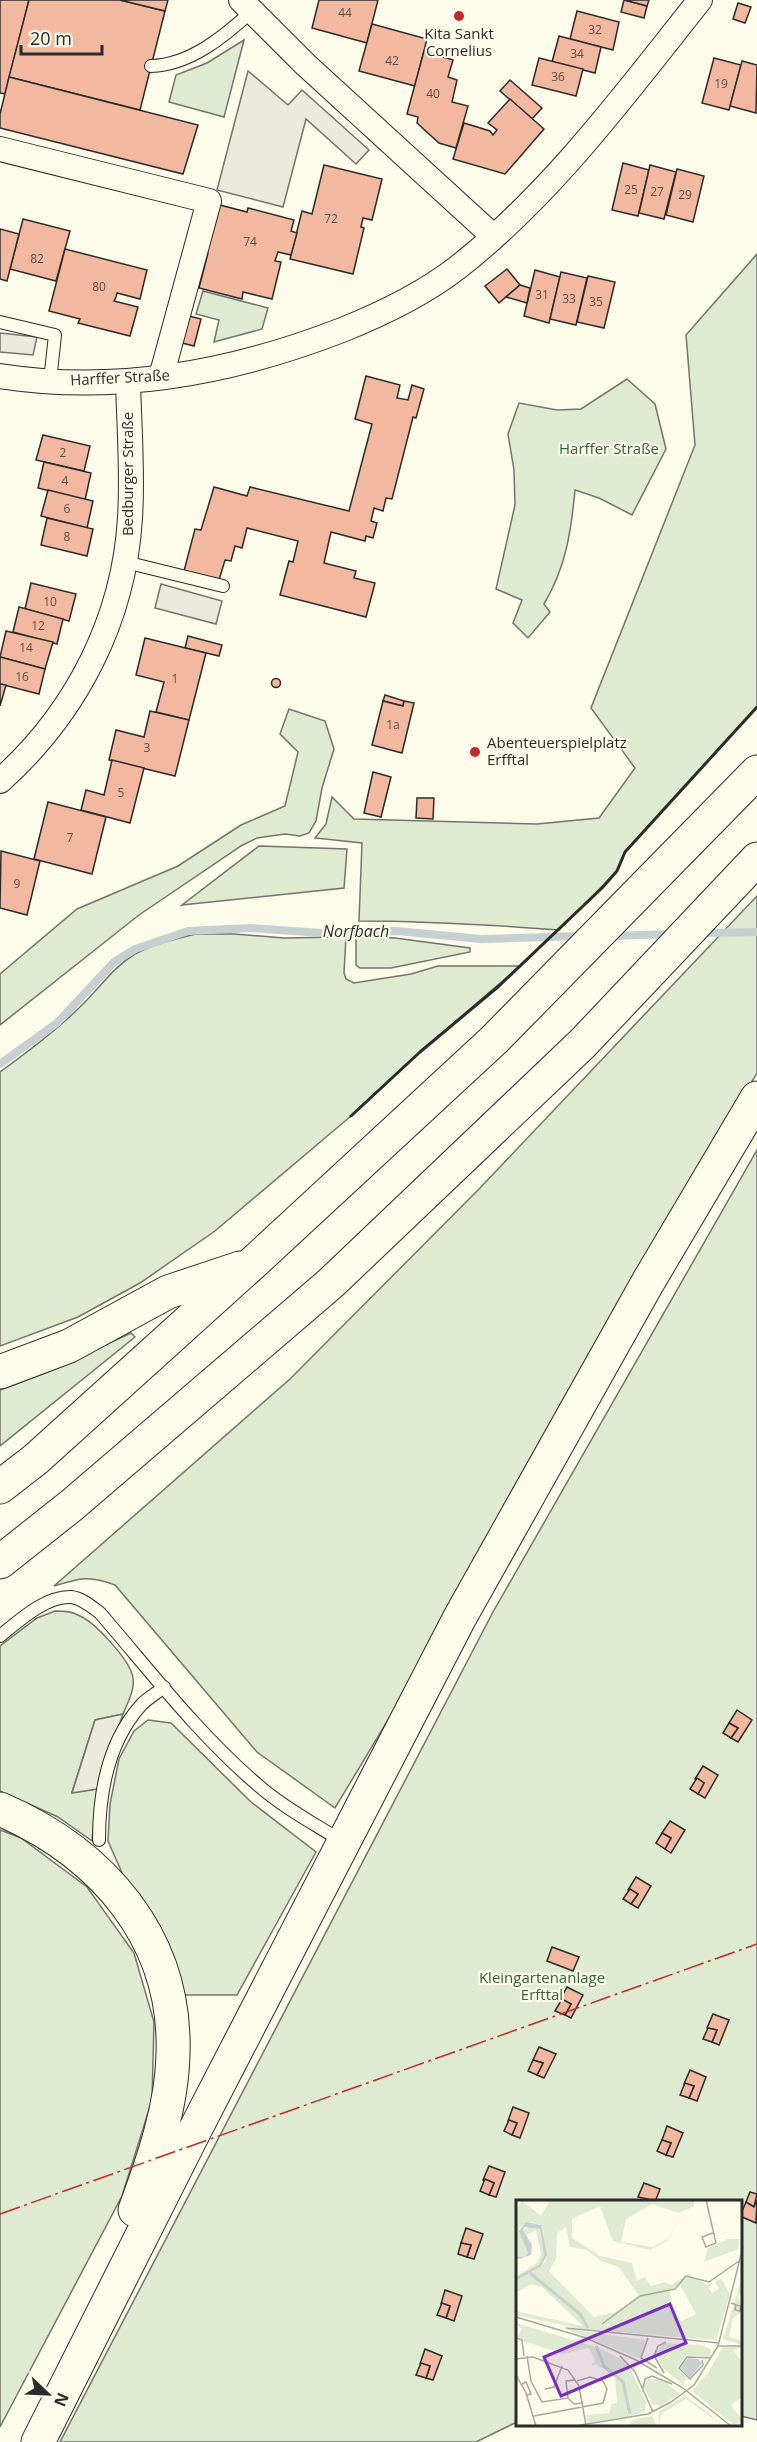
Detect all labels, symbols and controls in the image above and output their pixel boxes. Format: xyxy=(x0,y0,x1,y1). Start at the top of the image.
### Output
house number: 44 xyxy=(338,4,352,21)
marker: Kita Sankt Cornelius xyxy=(452,9,466,23)
scale bar xyxy=(21,18,102,56)
house number: 32 xyxy=(588,21,602,38)
place label: Kita Sankt Cornelius xyxy=(424,23,494,60)
text: 20 m xyxy=(30,26,72,50)
house number: 34 xyxy=(570,45,584,62)
house number: 42 xyxy=(385,52,399,69)
house number: 36 xyxy=(551,68,565,85)
house number: 19 xyxy=(714,75,728,92)
house number: 40 xyxy=(426,85,440,102)
house number: 25 xyxy=(624,181,638,198)
house number: 27 xyxy=(650,183,664,200)
house number: 29 xyxy=(678,186,692,203)
house number: 72 xyxy=(324,210,338,227)
house number: 74 xyxy=(243,233,257,250)
house number: 82 xyxy=(30,250,44,267)
house number: 80 xyxy=(92,278,106,295)
house number: 31 xyxy=(535,286,549,303)
house number: 33 xyxy=(562,290,576,307)
house number: 35 xyxy=(589,293,603,310)
street label: Harffer Straße xyxy=(70,364,170,390)
street label: Bedburger Straße xyxy=(117,412,137,536)
park label: Harffer Straße xyxy=(559,438,659,458)
house number: 2 xyxy=(60,444,67,461)
house number: 4 xyxy=(62,472,69,489)
house number: 6 xyxy=(64,500,71,517)
house number: 8 xyxy=(64,528,71,545)
house number: 10 xyxy=(43,593,57,610)
house number: 12 xyxy=(31,617,45,634)
house number: 14 xyxy=(19,639,33,656)
house number: 16 xyxy=(15,668,29,685)
house number: 1 xyxy=(172,670,178,687)
house number: 1a xyxy=(386,716,400,733)
place label: Abenteuerspielplatz Erfftal xyxy=(487,732,627,769)
house number: 3 xyxy=(144,739,151,756)
marker: Abenteuerspielplatz Erfftal xyxy=(468,745,482,759)
house number: 5 xyxy=(118,784,125,801)
house number: 7 xyxy=(67,829,74,846)
house number: 9 xyxy=(14,875,21,892)
water label: Norfbach xyxy=(323,920,389,942)
park label: Kleingartenanlage Erfttal xyxy=(479,1967,605,2004)
inset map xyxy=(516,2200,742,2427)
north arrow xyxy=(18,2364,78,2424)
text: N xyxy=(49,2390,74,2410)

